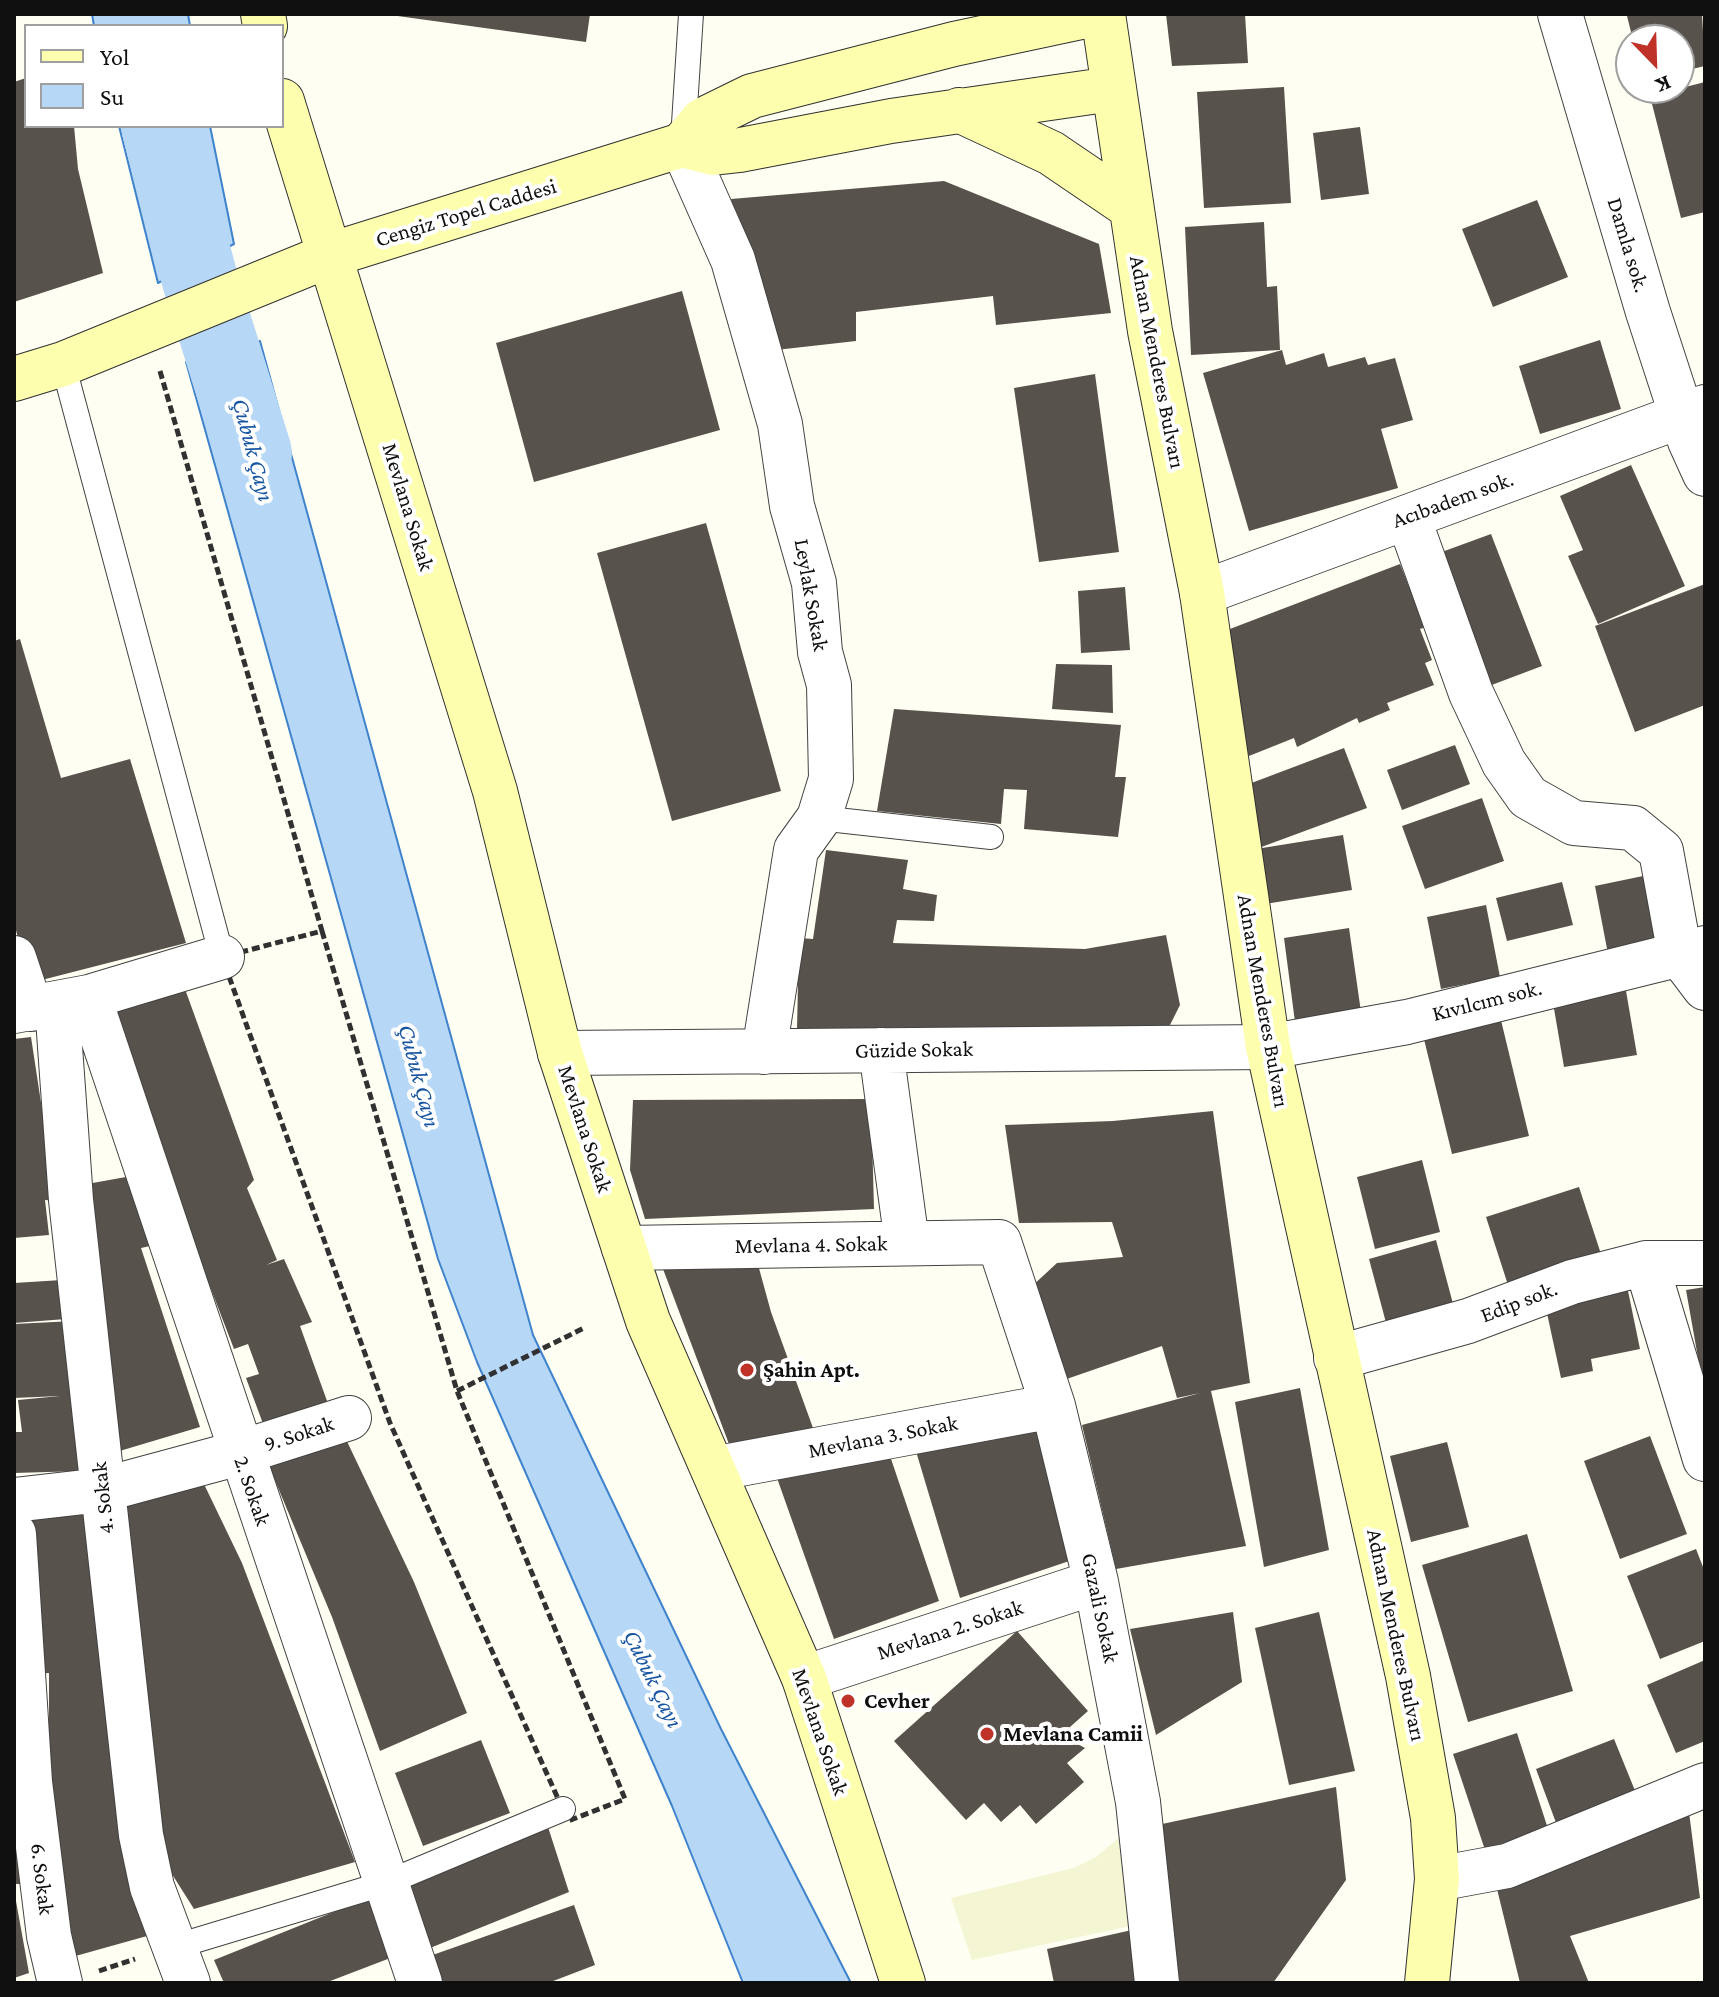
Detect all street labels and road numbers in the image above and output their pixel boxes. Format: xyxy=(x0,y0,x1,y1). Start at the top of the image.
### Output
street label: Cengiz Topel Caddesi xyxy=(372,173,560,253)
street label: Damla sok. xyxy=(1601,194,1655,296)
street label: Adnan Menderes Bulvarı xyxy=(1123,253,1191,471)
street label: Mevlana Sokak xyxy=(376,440,440,574)
street label: Acıbadem sok. xyxy=(1389,466,1517,534)
street label: Leylak Sokak xyxy=(788,537,834,653)
street label: Adnan Menderes Bulvarı xyxy=(1231,892,1295,1110)
street label: Kıvılcım sok. xyxy=(1429,975,1545,1027)
street label: Güzide Sokak xyxy=(855,1036,973,1064)
street label: Mevlana Sokak xyxy=(552,1062,618,1196)
street label: Mevlana 4. Sokak xyxy=(734,1230,888,1260)
street label: Edip sok. xyxy=(1477,1275,1561,1329)
street label: 9. Sokak xyxy=(261,1410,337,1458)
street label: Mevlana 3. Sokak xyxy=(806,1410,960,1464)
street label: 2. Sokak xyxy=(228,1453,276,1529)
street label: 4. Sokak xyxy=(86,1460,120,1536)
street label: Adnan Menderes Bulvarı xyxy=(1361,1527,1431,1743)
street label: Gazali Sokak xyxy=(1075,1551,1125,1665)
street label: Mevlana 2. Sokak xyxy=(874,1594,1026,1666)
street label: Mevlana Sokak xyxy=(786,1665,854,1799)
street label: 6. Sokak xyxy=(24,1841,60,1917)

